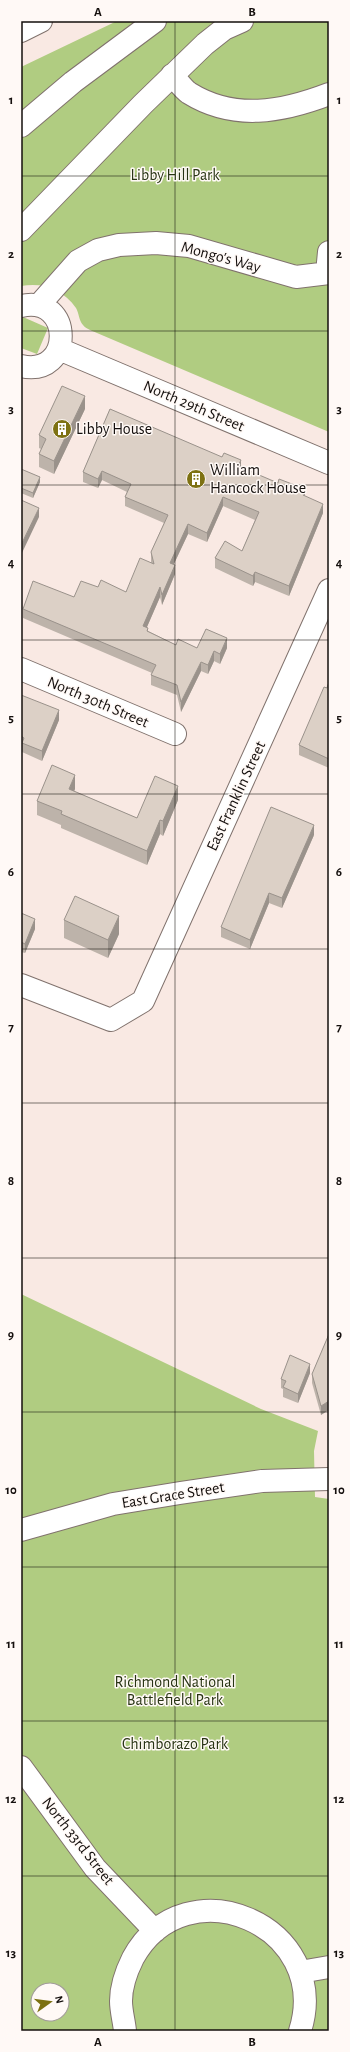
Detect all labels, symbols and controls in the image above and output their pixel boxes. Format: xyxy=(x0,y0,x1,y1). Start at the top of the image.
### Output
text: A xyxy=(94,6,102,19)
text: B xyxy=(248,6,256,19)
text: 1 xyxy=(9,94,13,107)
text: 1 xyxy=(337,94,341,107)
park label: Libby Hill Park xyxy=(130,167,220,184)
street label: Mongo's Way xyxy=(179,239,263,276)
text: 2 xyxy=(8,248,14,261)
text: 2 xyxy=(336,248,342,261)
street label: North 29th Street xyxy=(141,378,247,434)
text: 3 xyxy=(8,403,14,416)
text: 3 xyxy=(336,403,342,416)
building icon: Libby House xyxy=(51,418,73,440)
place label: Libby House xyxy=(76,421,152,438)
place label: William Hancock House xyxy=(210,462,306,496)
building icon: William Hancock House xyxy=(185,468,207,490)
text: 4 xyxy=(8,557,15,570)
text: 4 xyxy=(336,557,343,570)
street label: North 30th Street xyxy=(45,673,151,731)
text: 5 xyxy=(8,712,14,725)
text: 5 xyxy=(336,712,342,725)
street label: East Franklin Street xyxy=(204,739,268,853)
text: 6 xyxy=(8,866,14,879)
text: 6 xyxy=(336,866,342,879)
text: 7 xyxy=(8,1021,14,1034)
text: 7 xyxy=(336,1021,342,1034)
text: 8 xyxy=(8,1175,14,1188)
text: 8 xyxy=(336,1175,342,1188)
text: 9 xyxy=(8,1329,14,1342)
text: 9 xyxy=(336,1329,342,1342)
street label: East Grace Street xyxy=(120,1479,226,1511)
text: 10 xyxy=(5,1484,17,1497)
text: 10 xyxy=(333,1484,345,1497)
text: 11 xyxy=(6,1638,16,1651)
text: 11 xyxy=(334,1638,344,1651)
park label: Richmond National Battlefield Park xyxy=(114,1674,236,1708)
park label: Chimborazo Park xyxy=(122,1736,229,1752)
text: 12 xyxy=(6,1793,16,1806)
text: 12 xyxy=(334,1793,344,1806)
street label: North 33rd Street xyxy=(39,1794,117,1888)
text: 13 xyxy=(6,1947,17,1960)
text: 13 xyxy=(334,1947,345,1960)
north arrow xyxy=(30,1982,70,2022)
text: N xyxy=(53,1995,65,2005)
text: A xyxy=(94,2036,102,2049)
text: B xyxy=(248,2036,256,2049)

